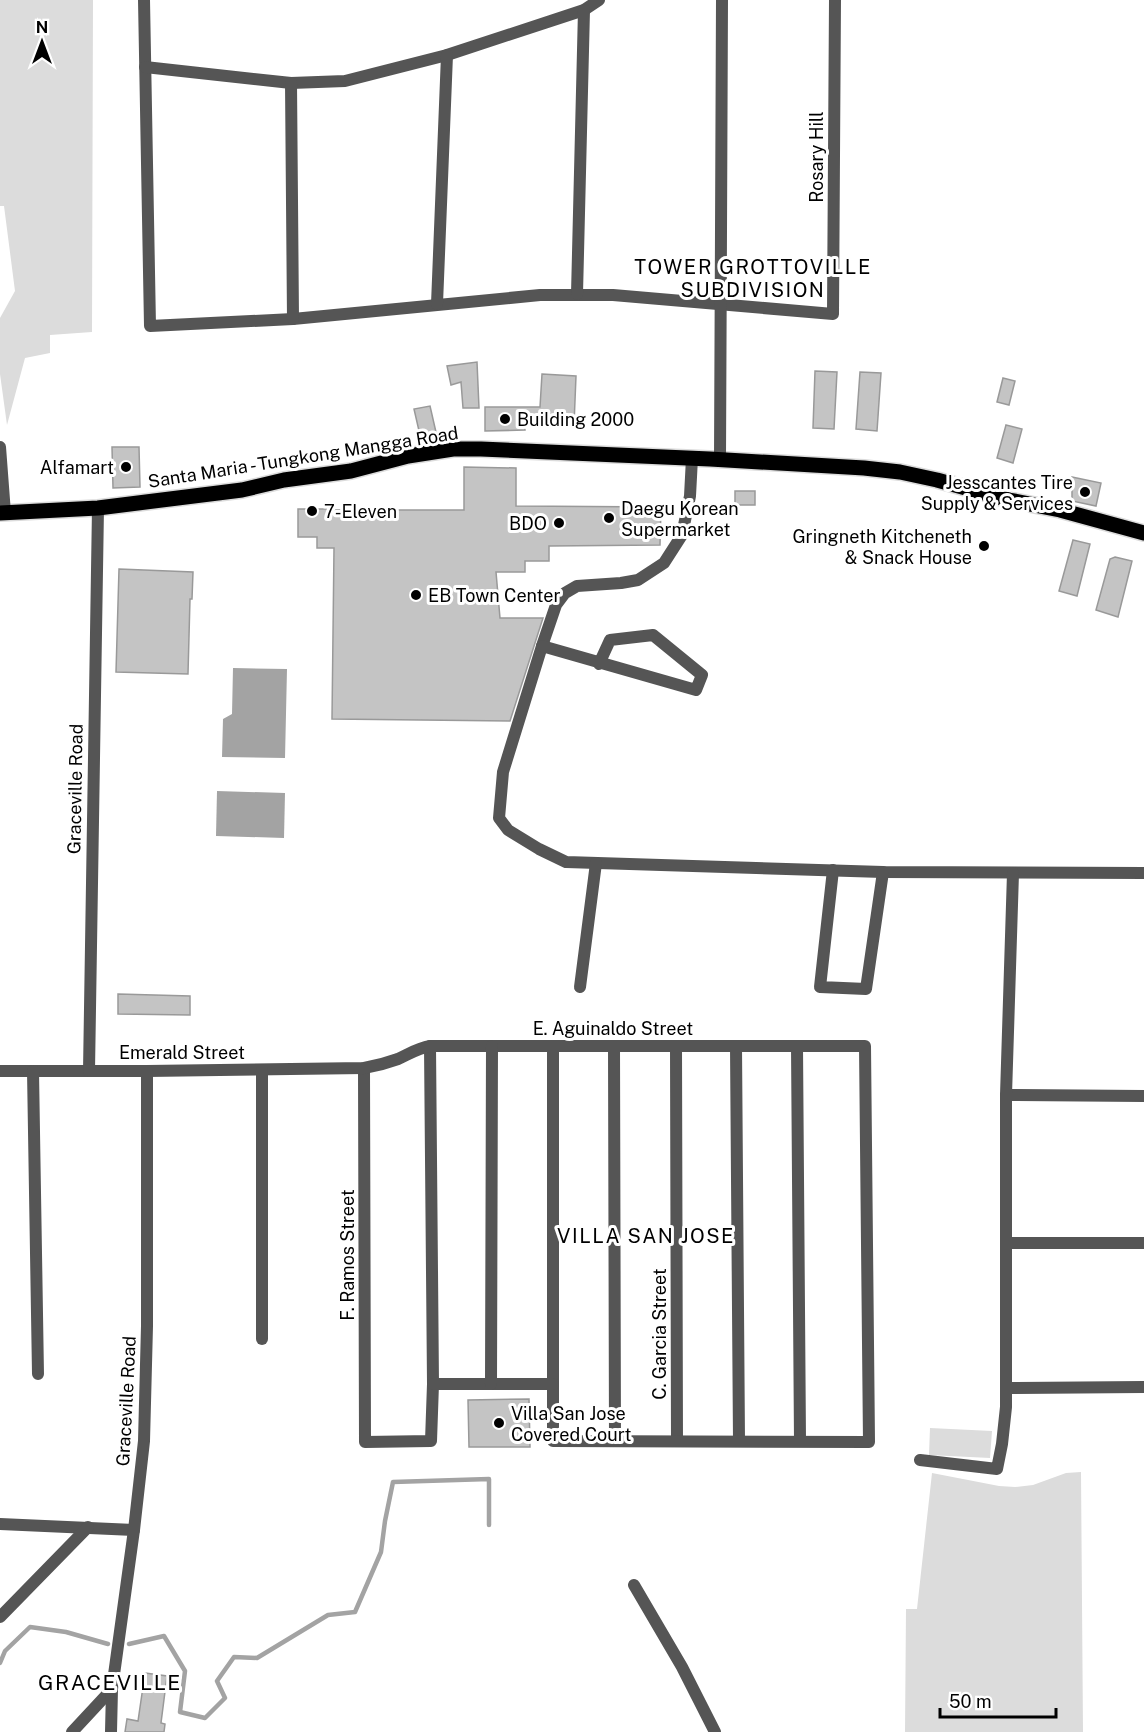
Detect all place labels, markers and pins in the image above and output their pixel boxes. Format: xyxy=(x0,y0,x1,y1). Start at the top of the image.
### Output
place label: Building 2000 xyxy=(517,409,634,430)
marker: Building 2000 xyxy=(498,412,512,426)
place label: Alfamart xyxy=(40,457,114,478)
marker: Alfamart xyxy=(119,460,133,474)
place label: Jesscantes Tire Supply & Services xyxy=(921,472,1073,514)
marker: Jesscantes Tire Supply & Services xyxy=(1078,485,1092,499)
place label: Daegu Korean Supermarket xyxy=(621,498,739,540)
place label: 7-Eleven xyxy=(324,501,397,522)
marker: 7-Eleven xyxy=(305,504,319,518)
marker: Daegu Korean Supermarket xyxy=(602,511,616,525)
place label: BDO xyxy=(509,513,547,534)
marker: BDO xyxy=(552,516,566,530)
place label: Gringneth Kitcheneth & Snack House xyxy=(792,526,972,568)
marker: Gringneth Kitcheneth & Snack House xyxy=(977,539,991,553)
place label: EB Town Center xyxy=(428,585,561,606)
marker: EB Town Center xyxy=(409,588,423,602)
place label: Villa San Jose Covered Court xyxy=(511,1403,632,1445)
marker: Villa San Jose Covered Court xyxy=(492,1416,506,1430)

